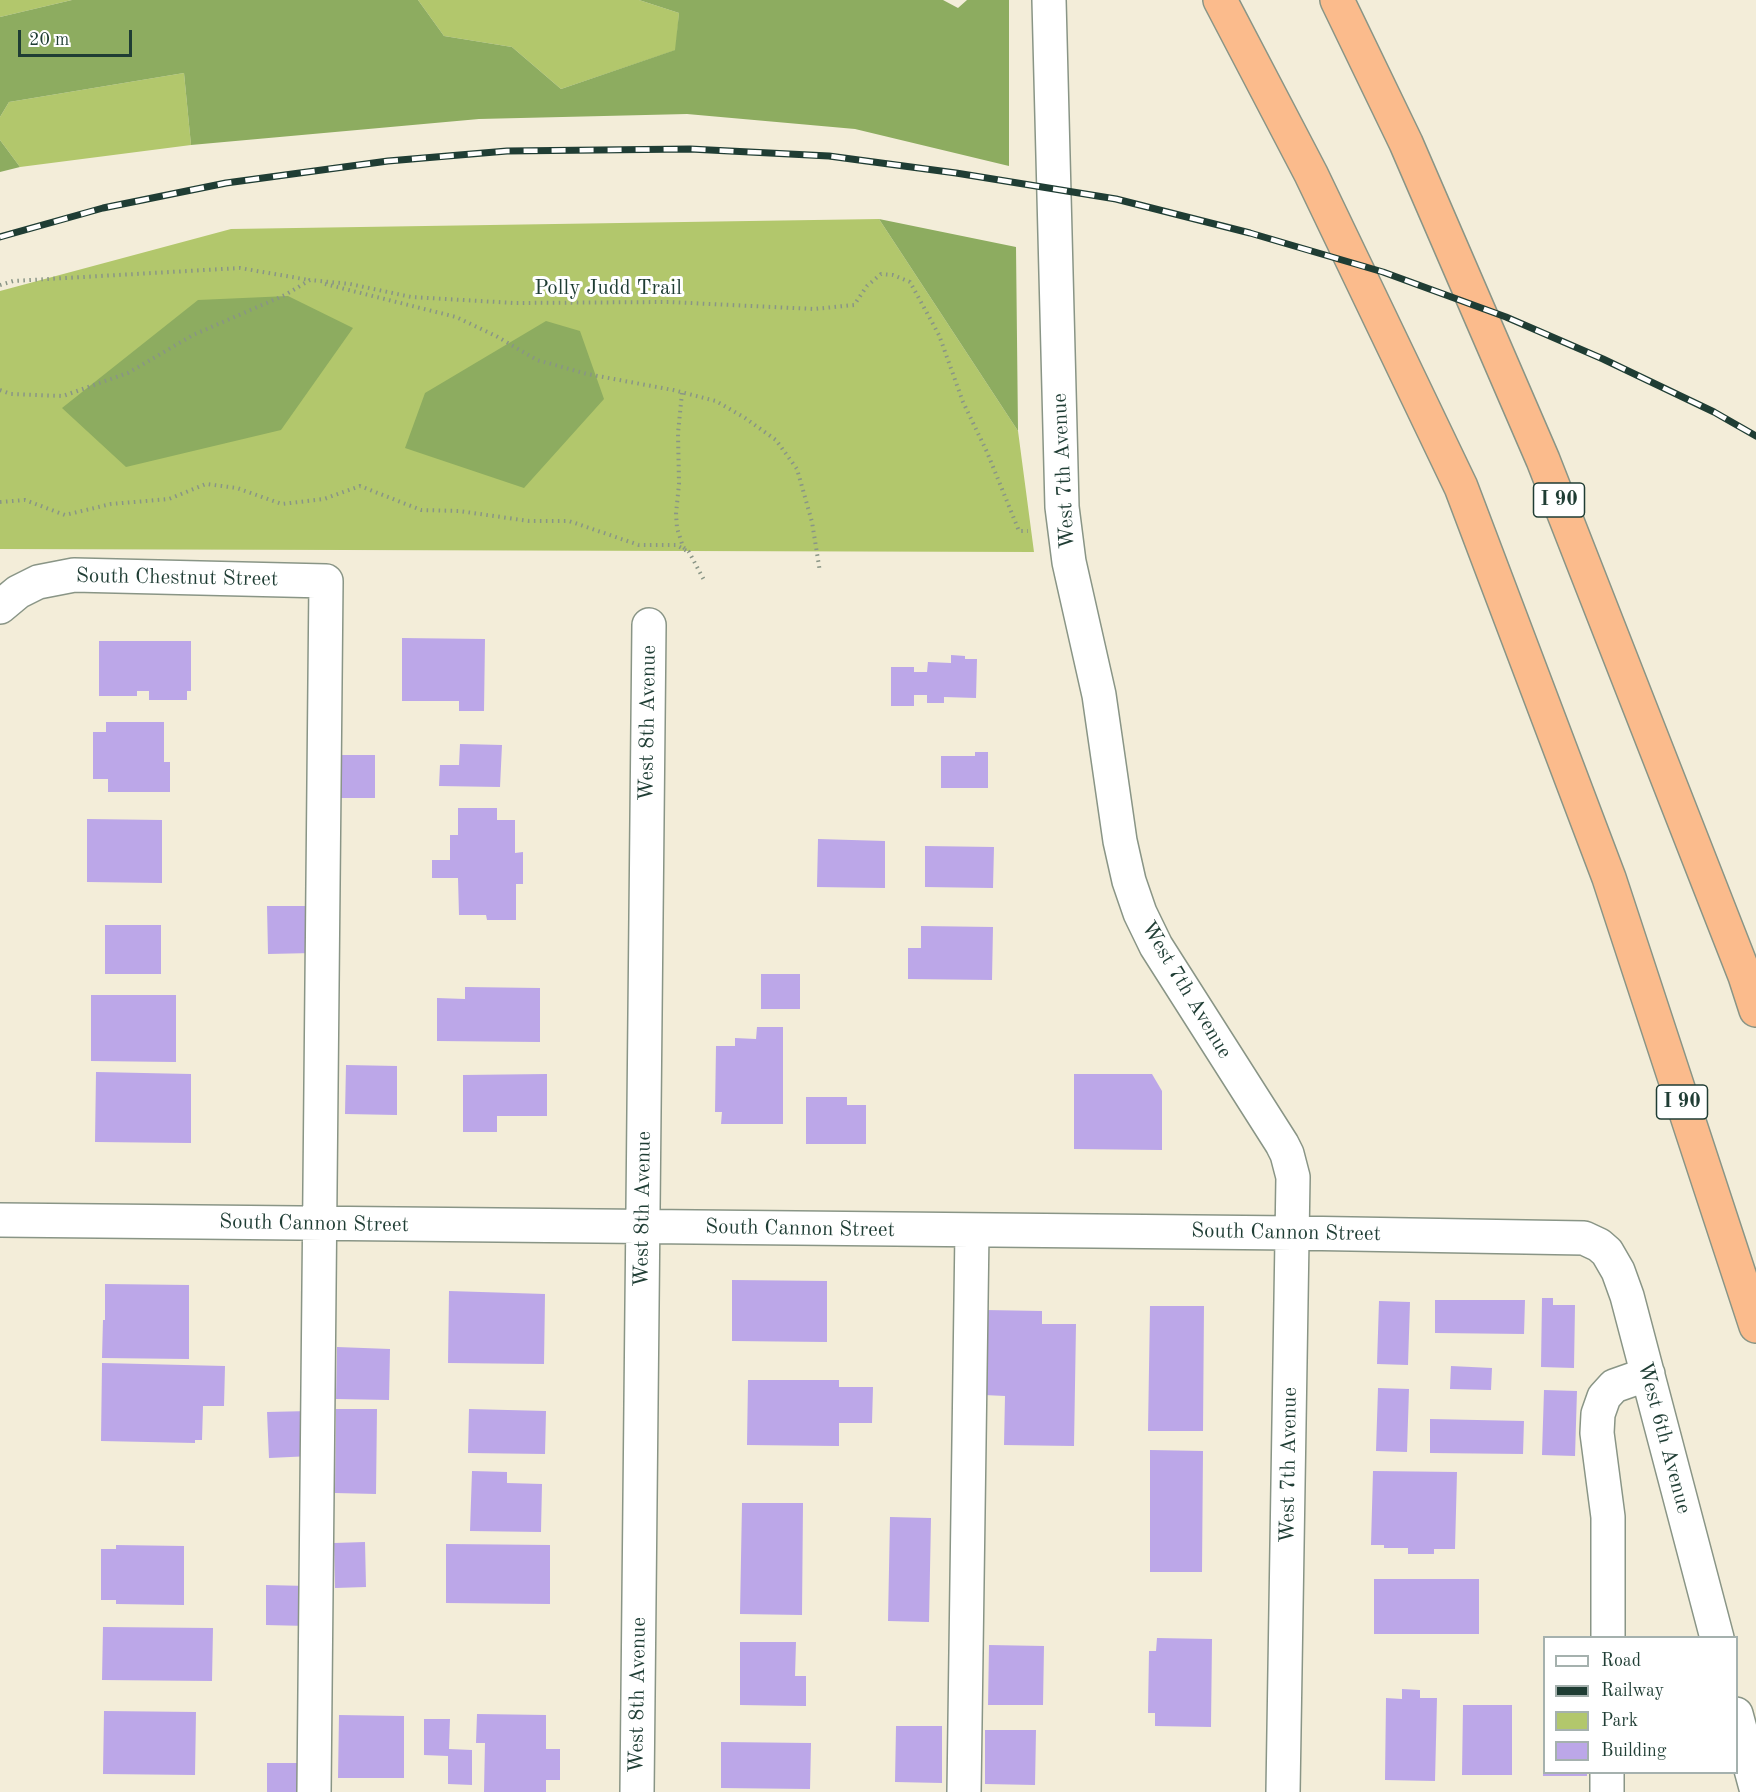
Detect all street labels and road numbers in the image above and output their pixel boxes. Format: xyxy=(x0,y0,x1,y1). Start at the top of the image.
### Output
street label: Polly Judd Trail xyxy=(534,275,682,301)
street label: West 7th Avenue xyxy=(1047,392,1081,550)
road number: I 90 xyxy=(1534,483,1584,517)
street label: South Chestnut Street xyxy=(76,564,278,592)
street label: West 8th Avenue xyxy=(634,645,662,801)
street label: West 7th Avenue xyxy=(1135,917,1237,1063)
road number: I 90 xyxy=(1656,1085,1708,1119)
street label: West 8th Avenue xyxy=(629,1131,657,1287)
street label: South Cannon Street xyxy=(219,1210,409,1238)
street label: South Cannon Street xyxy=(705,1215,895,1243)
street label: South Cannon Street xyxy=(1191,1219,1381,1247)
street label: West 6th Avenue xyxy=(1632,1359,1696,1517)
street label: West 7th Avenue xyxy=(1275,1387,1303,1543)
street label: West 8th Avenue xyxy=(624,1617,652,1773)

